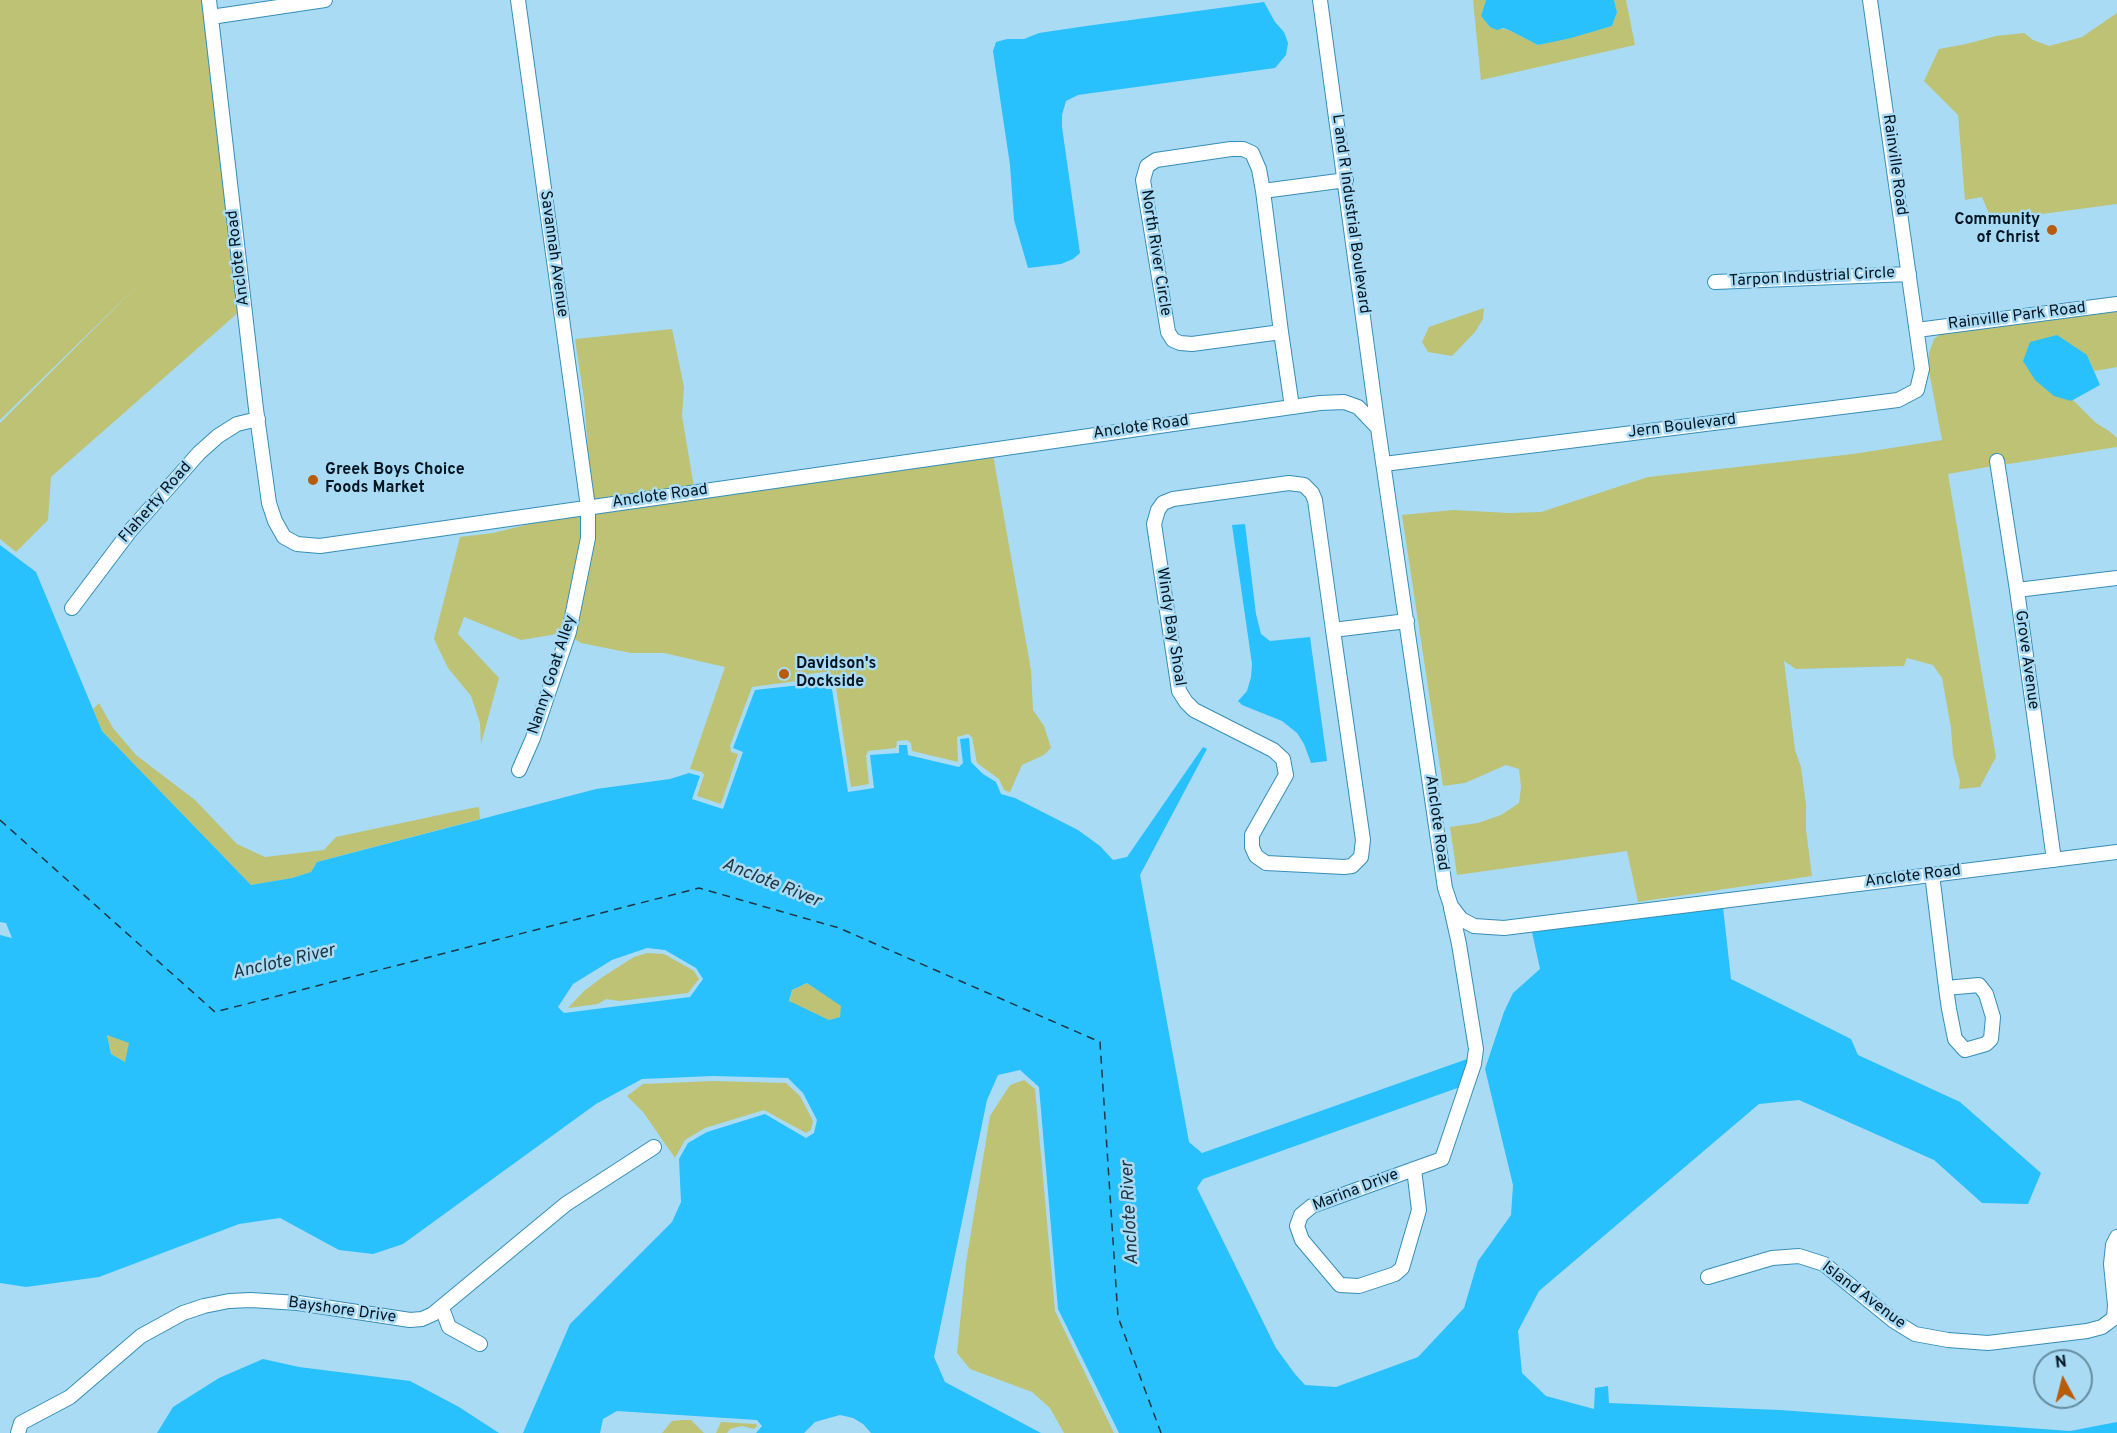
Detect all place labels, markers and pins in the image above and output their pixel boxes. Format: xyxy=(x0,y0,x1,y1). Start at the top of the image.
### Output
place label: Community of Christ xyxy=(1954,211,2040,249)
marker: Community of Christ xyxy=(2045,223,2059,237)
place label: Greek Boys Choice Foods Market xyxy=(325,461,465,499)
marker: Greek Boys Choice Foods Market xyxy=(306,473,320,487)
place label: Davidson's Dockside xyxy=(796,655,876,693)
marker: Davidson's Dockside xyxy=(777,667,791,681)

